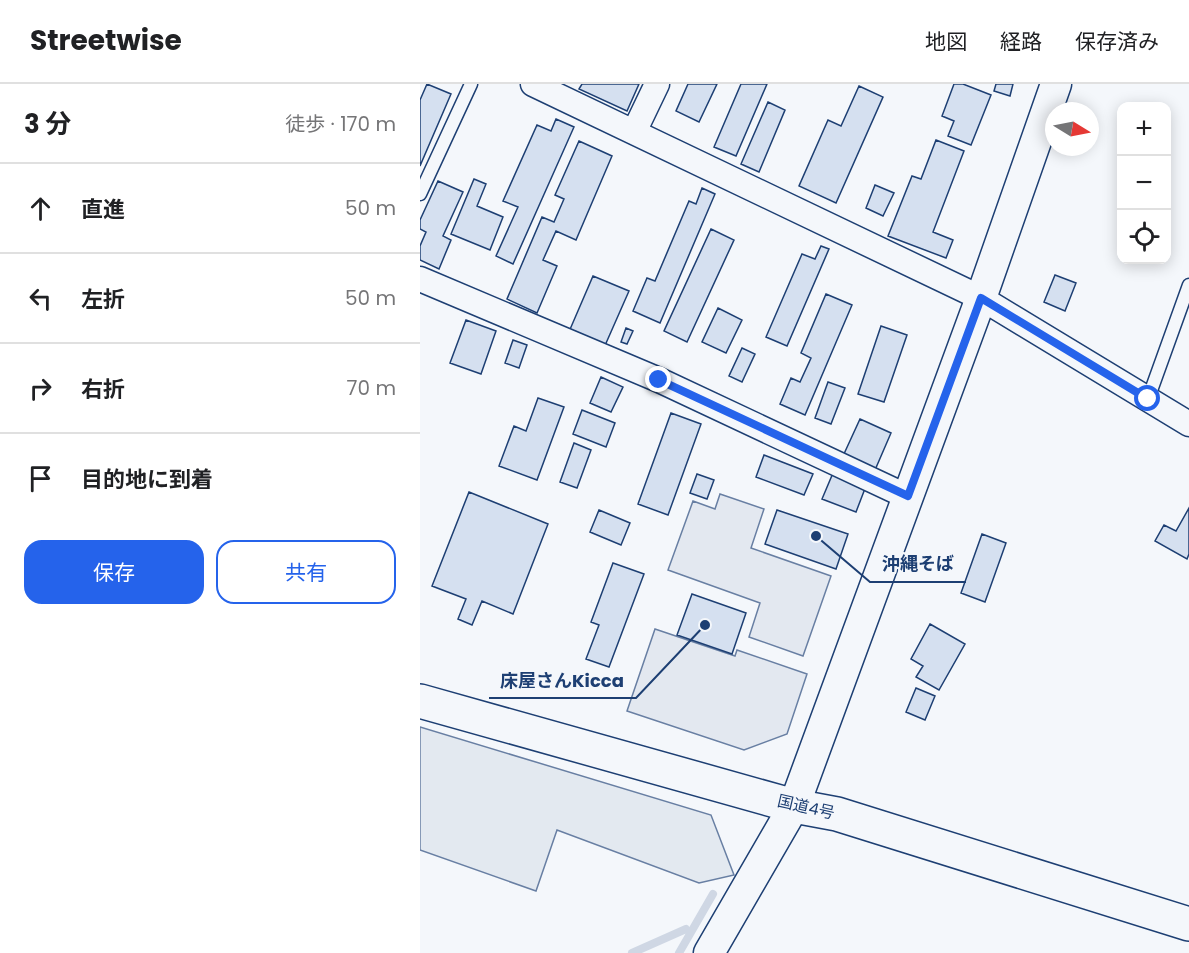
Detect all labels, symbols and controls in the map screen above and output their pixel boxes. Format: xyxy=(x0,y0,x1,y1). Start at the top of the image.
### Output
text: Streetwise xyxy=(30,21,182,60)
text: 地図 xyxy=(925,27,967,56)
text: 経路 xyxy=(1000,27,1042,56)
text: 保存済み xyxy=(1075,27,1159,56)
north arrow xyxy=(1045,102,1099,156)
map controls xyxy=(1117,102,1171,264)
button: + xyxy=(1117,102,1171,156)
text: 3 分 xyxy=(24,106,71,142)
text: 徒歩 · 170 m xyxy=(285,110,396,138)
button: − xyxy=(1117,156,1171,210)
icon: ahead xyxy=(24,192,57,225)
text: 直進 xyxy=(81,194,125,225)
text: 50 m xyxy=(345,194,396,222)
button: locate xyxy=(1117,210,1171,264)
icon: left xyxy=(24,282,57,315)
text: 左折 xyxy=(81,284,125,315)
text: 50 m xyxy=(345,284,396,312)
route end xyxy=(645,366,671,392)
icon: right xyxy=(24,372,57,405)
text: 右折 xyxy=(81,374,125,405)
text: 70 m xyxy=(347,374,396,402)
route start xyxy=(1134,385,1160,411)
icon: arrive xyxy=(24,462,57,495)
text: 目的地に到着 xyxy=(81,464,213,495)
button: 保存 xyxy=(24,540,204,604)
button: 共有 xyxy=(216,540,396,604)
callout: 沖縄そば xyxy=(870,546,966,582)
text: 沖縄そば xyxy=(882,551,954,576)
callout: 床屋さんKicca xyxy=(489,662,636,698)
text: 床屋さんKicca xyxy=(500,668,624,693)
street label: 国道4号 xyxy=(775,789,837,825)

